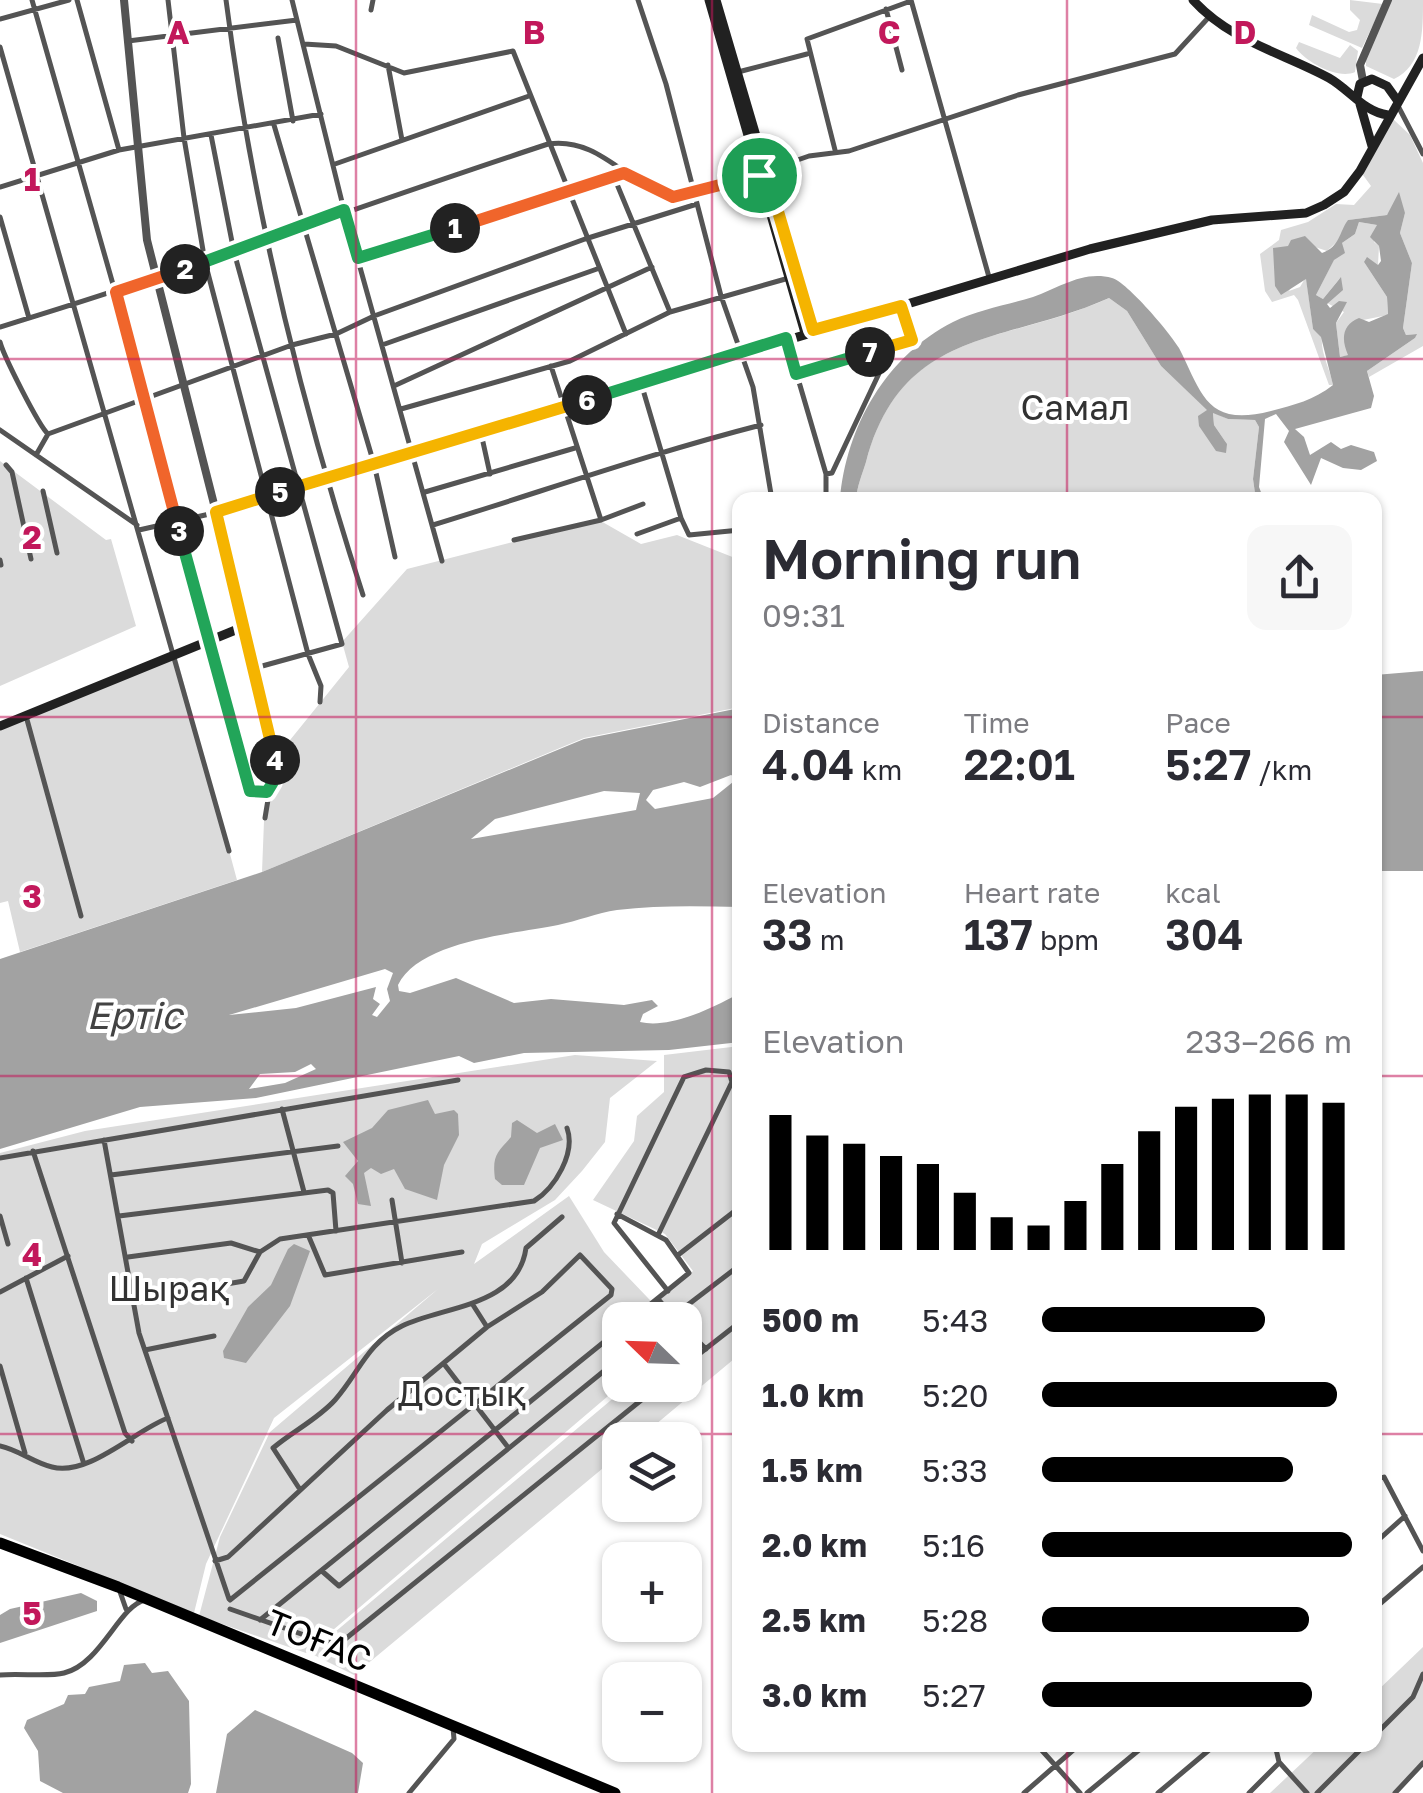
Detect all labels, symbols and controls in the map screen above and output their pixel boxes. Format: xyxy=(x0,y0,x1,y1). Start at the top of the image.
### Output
text: A xyxy=(167,13,190,51)
text: B xyxy=(523,13,545,51)
text: C xyxy=(878,13,900,51)
text: D xyxy=(1234,13,1256,51)
pin xyxy=(717,133,802,218)
icon: arrive xyxy=(732,148,787,203)
text: 1 xyxy=(24,160,40,198)
pin: 1 xyxy=(430,203,480,253)
text: 1 xyxy=(448,211,462,244)
pin: 2 xyxy=(160,244,210,294)
text: 2 xyxy=(176,252,194,285)
pin: 7 xyxy=(845,327,895,377)
text: 7 xyxy=(862,335,878,368)
pin: 6 xyxy=(562,375,612,425)
text: 6 xyxy=(578,383,596,416)
park label: Самал xyxy=(1020,386,1130,428)
pin: 5 xyxy=(255,467,305,517)
text: 5 xyxy=(271,475,289,508)
pin: 3 xyxy=(154,506,204,556)
text: 3 xyxy=(170,514,188,547)
text: 2 xyxy=(22,518,42,556)
text: Morning run xyxy=(762,525,1081,591)
button: share xyxy=(1247,525,1352,630)
text: 09:31 xyxy=(762,596,845,634)
text: Distance xyxy=(762,706,880,739)
text: Time xyxy=(964,706,1030,739)
text: Pace xyxy=(1165,706,1231,739)
pin: 4 xyxy=(250,735,300,785)
text: 4.04 xyxy=(762,739,855,789)
text: 22:01 xyxy=(964,739,1075,789)
text: 5:27 xyxy=(1165,739,1251,789)
text: 4 xyxy=(266,743,284,776)
text: km xyxy=(855,753,902,786)
text: /km xyxy=(1251,753,1312,786)
text: Elevation xyxy=(762,876,887,909)
text: Heart rate xyxy=(964,876,1100,909)
text: kcal xyxy=(1165,876,1221,909)
text: 3 xyxy=(22,877,42,915)
text: 33 xyxy=(762,909,813,959)
text: 137 xyxy=(964,909,1033,959)
text: 304 xyxy=(1165,909,1244,959)
text: m xyxy=(813,923,845,956)
text: bpm xyxy=(1033,923,1099,956)
water label: Ертіс xyxy=(86,992,184,1037)
text: Elevation xyxy=(762,1022,904,1060)
text: 233–266 m xyxy=(1185,1022,1352,1060)
text: 4 xyxy=(22,1235,42,1273)
park label: Шырақ xyxy=(108,1267,230,1309)
text: 500 m xyxy=(762,1301,859,1339)
text: 5:43 xyxy=(922,1301,988,1339)
north arrow xyxy=(602,1302,702,1402)
map controls xyxy=(602,1302,702,1762)
park label: Достық xyxy=(398,1372,526,1414)
text: 1.0 km xyxy=(762,1376,864,1414)
text: 5:20 xyxy=(922,1376,989,1414)
button: layers xyxy=(602,1422,702,1522)
text: 1.5 km xyxy=(762,1451,863,1489)
text: 5:33 xyxy=(922,1451,988,1489)
text: 2.0 km xyxy=(762,1526,867,1564)
text: 5:16 xyxy=(922,1526,985,1564)
button: + xyxy=(602,1542,702,1642)
text: 5 xyxy=(22,1594,42,1632)
street label: ТОҒАС xyxy=(260,1600,378,1680)
text: 2.5 km xyxy=(762,1601,866,1639)
text: 5:28 xyxy=(922,1601,988,1639)
button: − xyxy=(602,1662,702,1762)
text: 3.0 km xyxy=(762,1676,867,1714)
text: 5:27 xyxy=(922,1676,986,1714)

